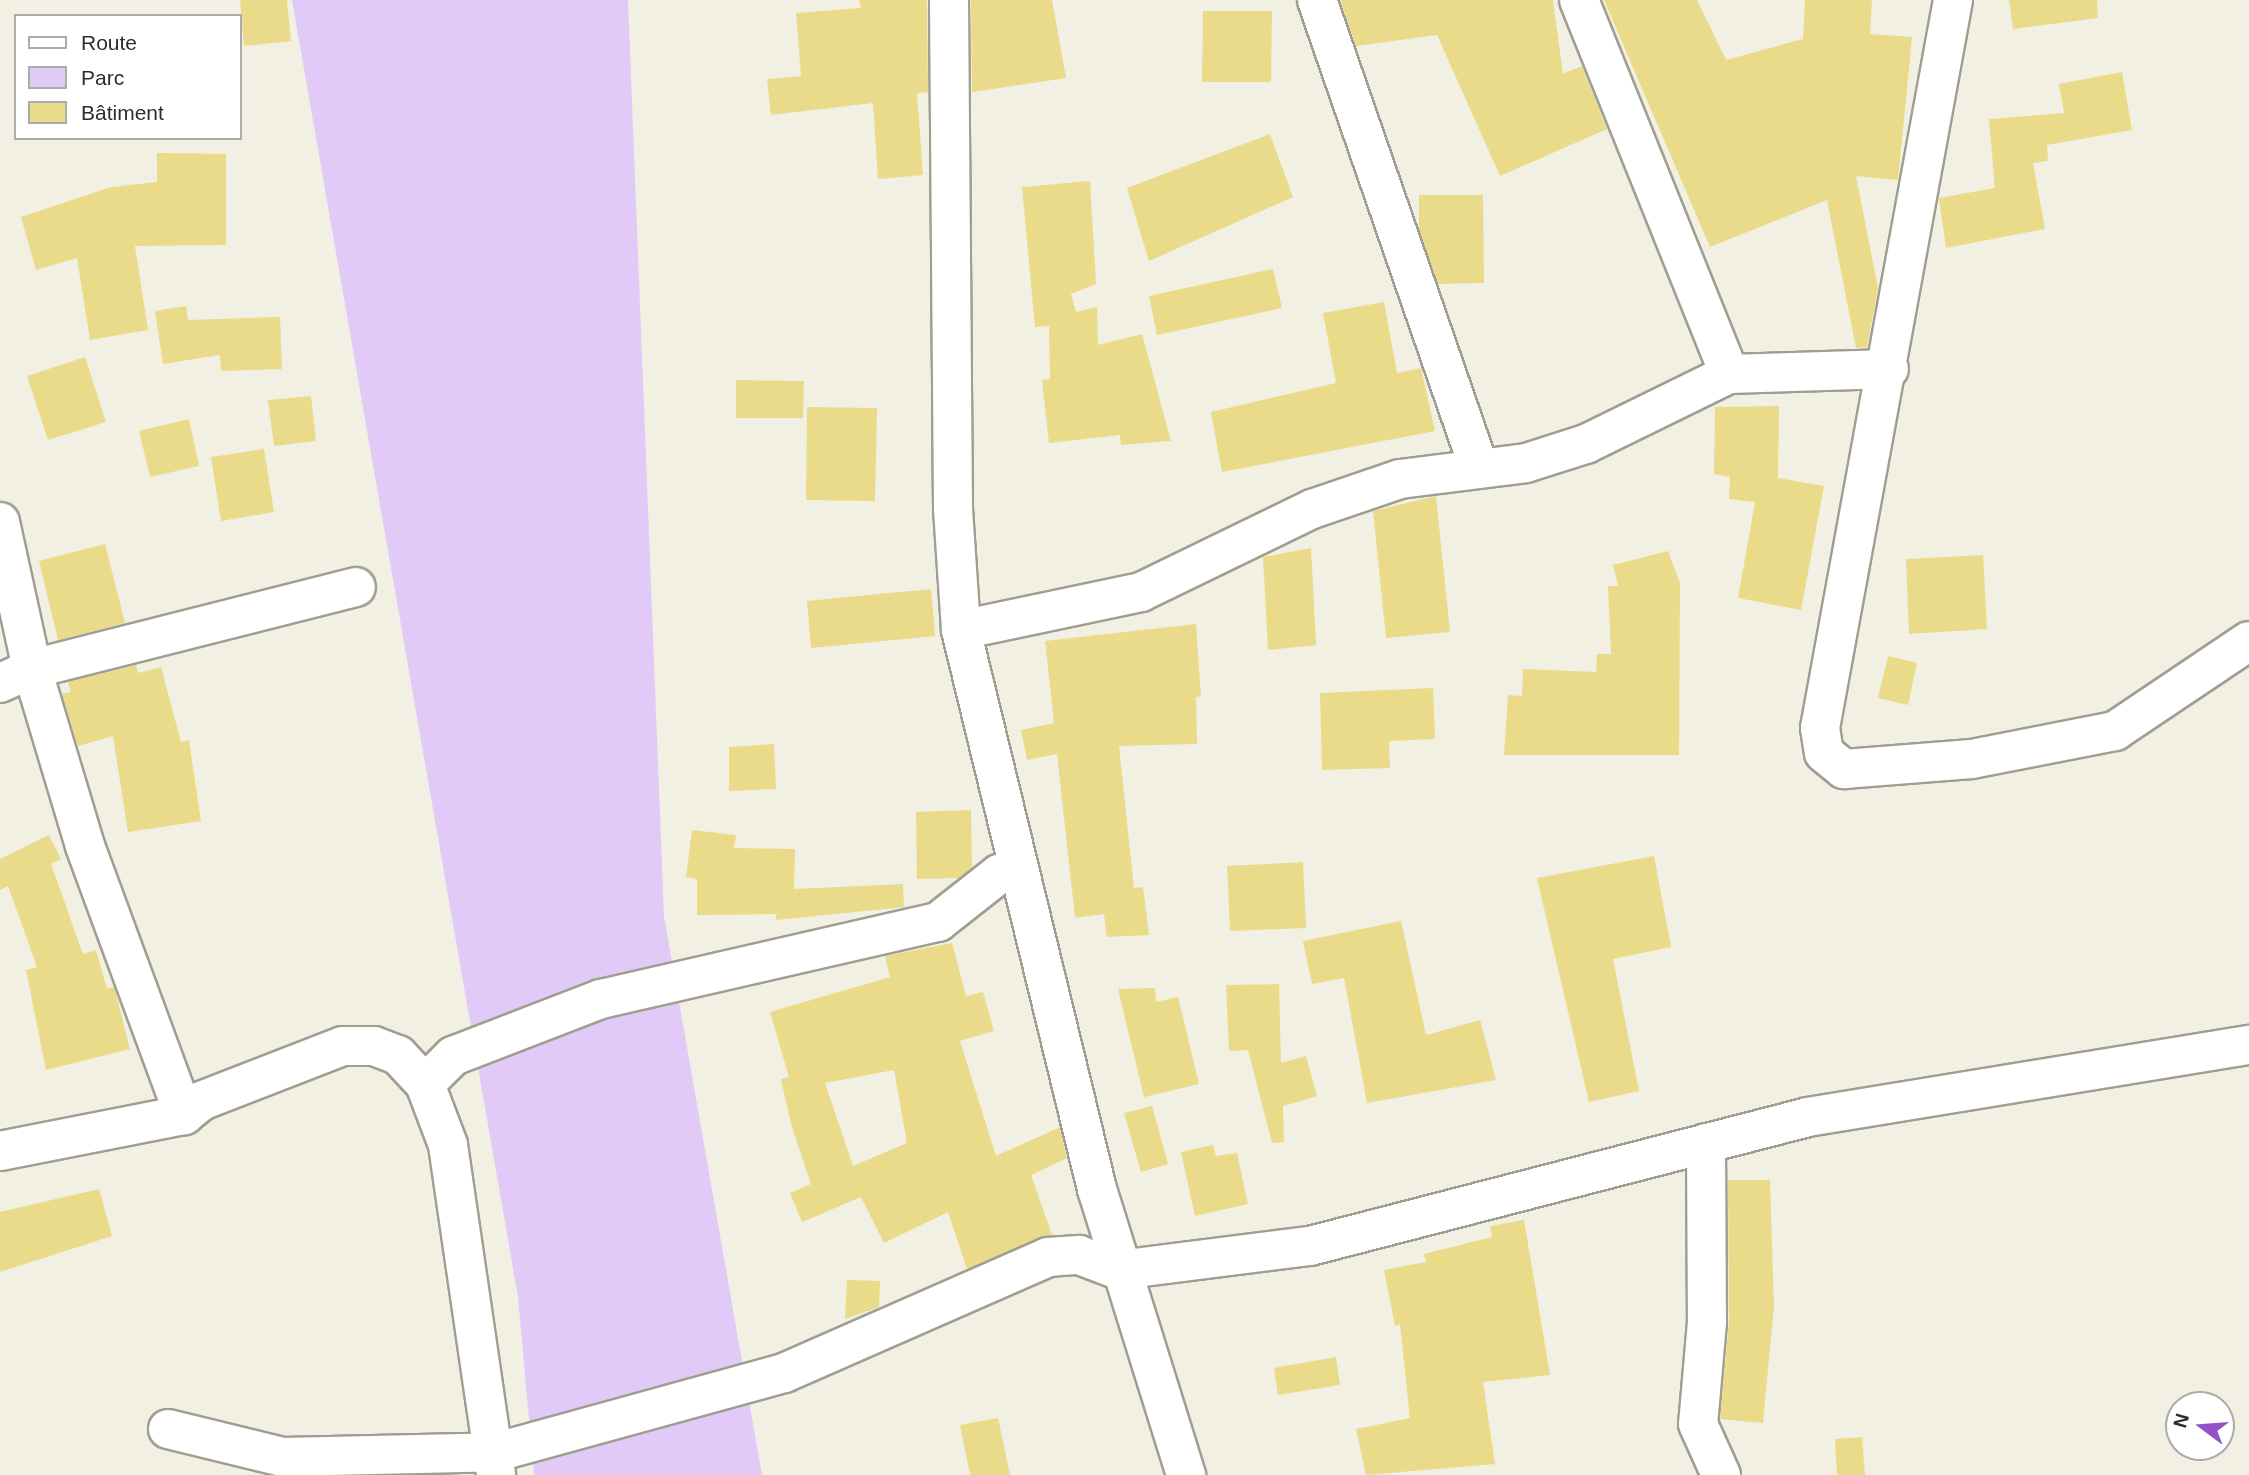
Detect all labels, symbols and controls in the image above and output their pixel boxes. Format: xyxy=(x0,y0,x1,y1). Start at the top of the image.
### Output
legend xyxy=(14,14,242,140)
text: Route xyxy=(81,31,137,54)
text: Parc xyxy=(81,66,124,89)
text: Bâtiment xyxy=(81,101,164,124)
north arrow xyxy=(2165,1391,2235,1461)
text: N xyxy=(2169,1411,2193,1430)

